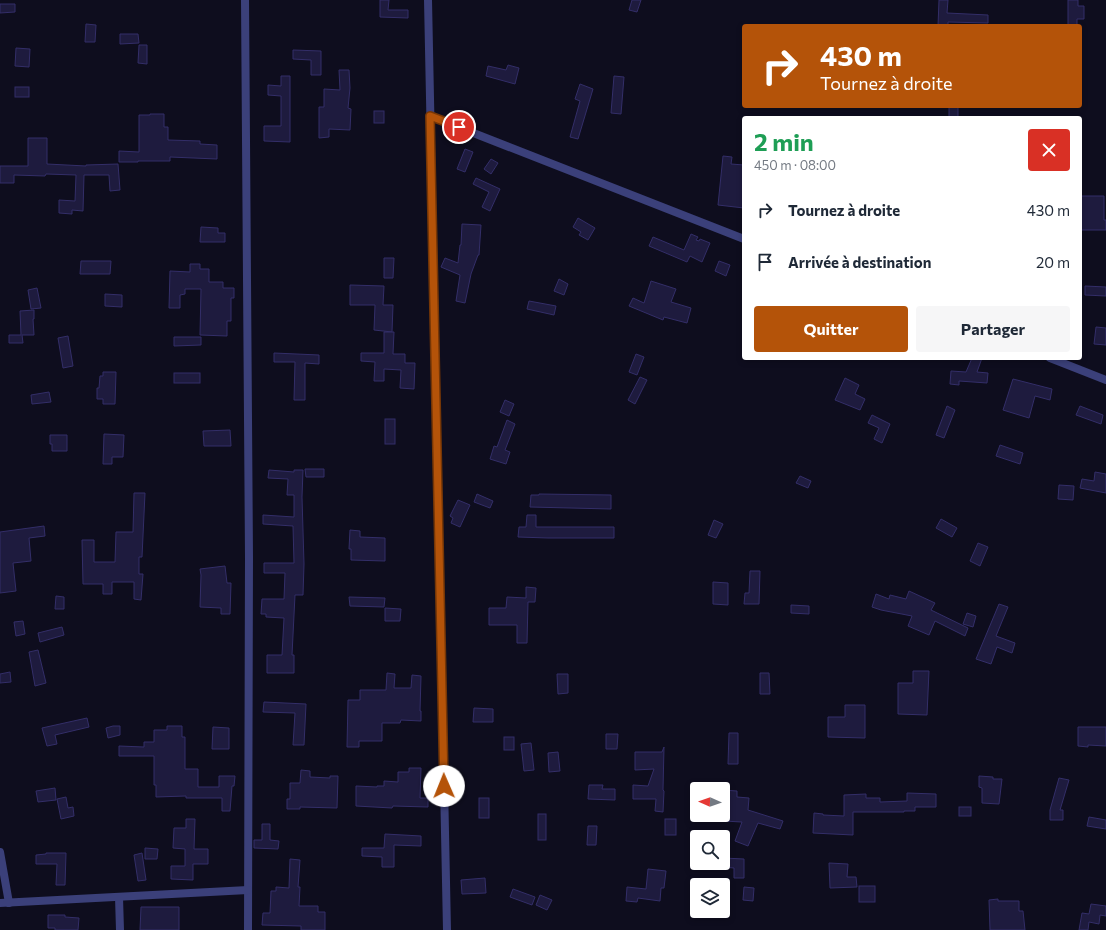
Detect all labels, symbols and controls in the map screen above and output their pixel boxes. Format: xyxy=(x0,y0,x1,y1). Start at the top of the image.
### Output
text: 430 m xyxy=(820,38,902,72)
icon: right xyxy=(754,40,806,92)
text: Tournez à droite xyxy=(820,72,953,94)
pin xyxy=(442,110,476,144)
icon: arrive xyxy=(448,116,470,138)
text: 2 min xyxy=(754,127,814,156)
button: close xyxy=(1028,129,1070,171)
text: 450 m · 08:00 xyxy=(754,157,836,173)
icon: right xyxy=(754,199,776,221)
text: Tournez à droite xyxy=(788,201,900,219)
text: 430 m xyxy=(1027,201,1070,219)
icon: arrive xyxy=(754,251,776,273)
text: Arrivée à destination xyxy=(788,253,931,271)
text: 20 m xyxy=(1036,253,1070,271)
button: Quitter xyxy=(754,306,908,352)
button: Partager xyxy=(916,306,1070,352)
position arrow xyxy=(423,765,465,807)
north arrow xyxy=(690,782,730,822)
map controls xyxy=(690,782,730,918)
button: search xyxy=(690,830,730,870)
button: layers xyxy=(690,878,730,918)

